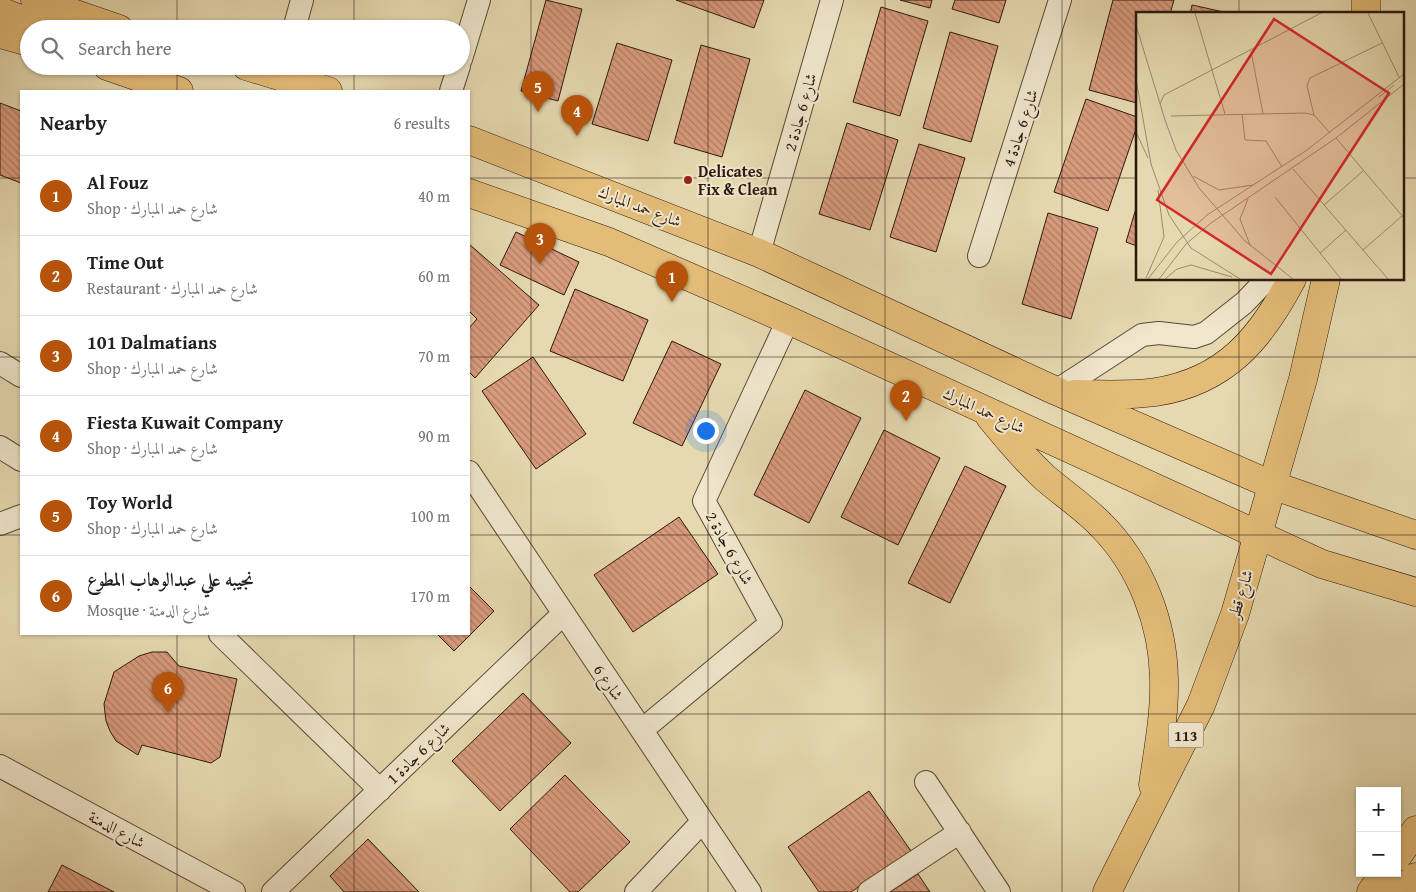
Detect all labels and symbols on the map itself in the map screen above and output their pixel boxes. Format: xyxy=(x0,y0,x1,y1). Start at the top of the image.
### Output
inset map xyxy=(1136,12,1404,280)
street label: شارع 6 جادة 2 xyxy=(777,70,825,154)
pin: 5 xyxy=(522,71,554,112)
street label: شارع 6 جادة 4 xyxy=(996,86,1046,170)
pin: 4 xyxy=(561,95,593,136)
place label: Delicates Fix & Clean xyxy=(698,159,778,201)
marker: Delicates Fix & Clean xyxy=(682,174,694,186)
street label: شارع حمد المبارك xyxy=(594,179,685,235)
pin: 3 xyxy=(524,223,556,264)
pin: 1 xyxy=(656,261,688,302)
pin: 2 xyxy=(890,380,922,421)
street label: شارع حمد المبارك xyxy=(938,381,1029,441)
your location xyxy=(693,418,719,444)
street label: شارع 6 جادة 2 xyxy=(698,507,760,590)
street label: شارع قطر xyxy=(1221,566,1261,624)
street label: شارع 6 xyxy=(586,659,630,706)
pin: 6 xyxy=(152,672,184,713)
street label: شارع 6 جادة 1 xyxy=(381,717,457,791)
road number: 113 xyxy=(1168,722,1204,748)
street label: شارع الدمنة xyxy=(83,804,150,856)

